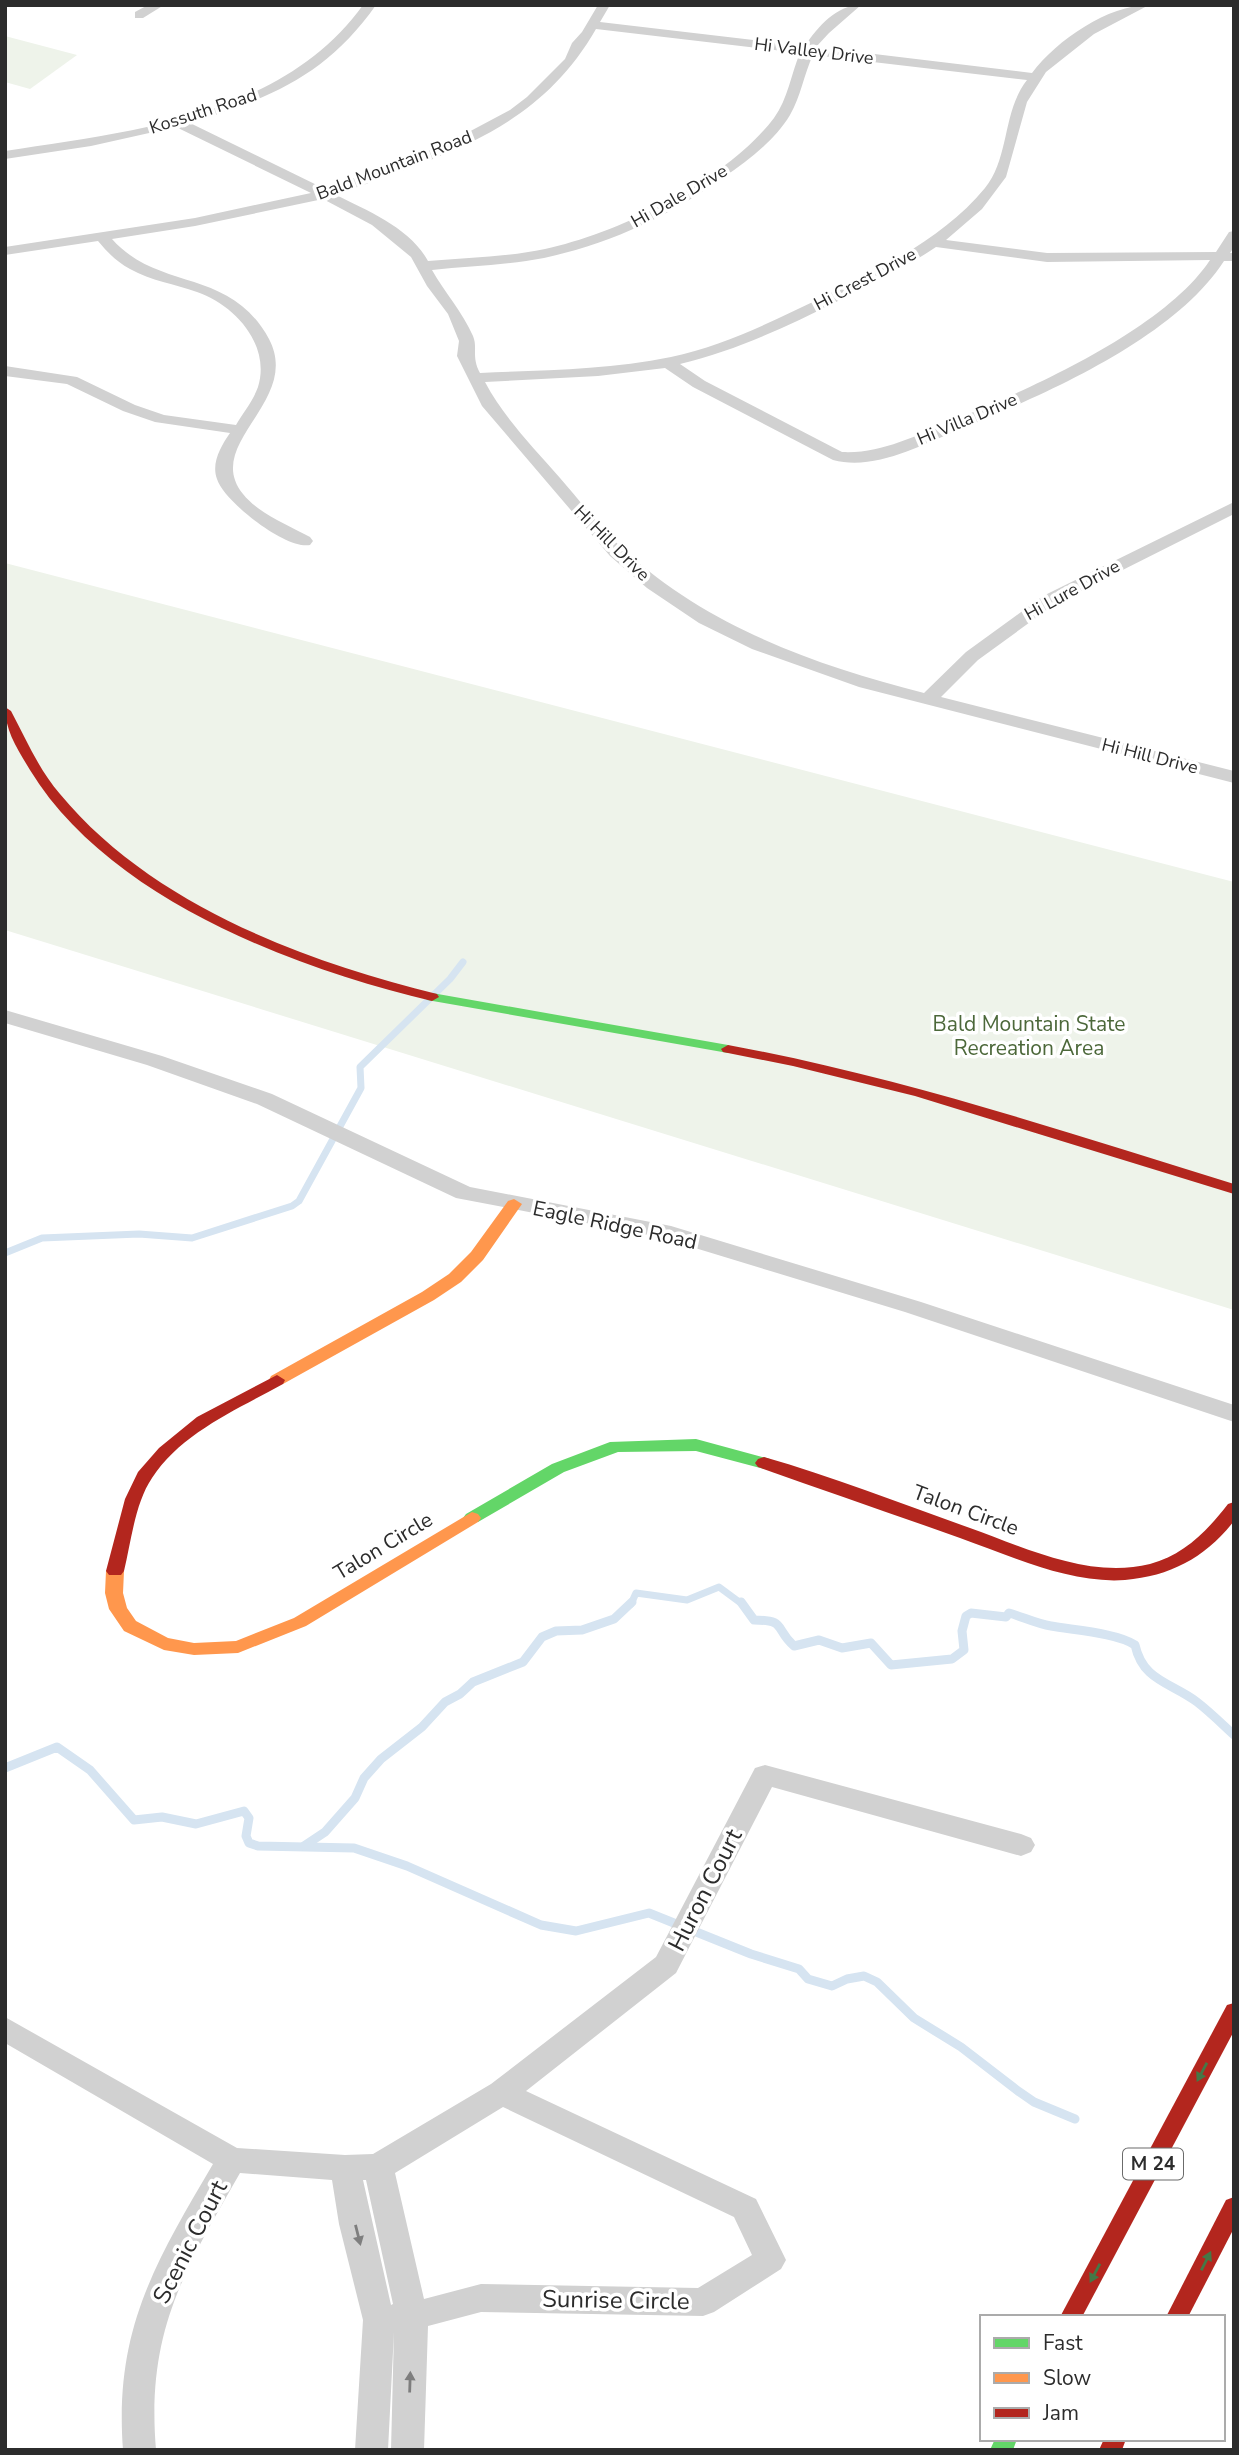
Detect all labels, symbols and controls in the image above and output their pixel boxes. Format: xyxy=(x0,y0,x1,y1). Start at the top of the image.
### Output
street label: Hi Valley Drive xyxy=(753,32,875,70)
street label: Kossuth Road xyxy=(146,82,260,140)
street label: Bald Mountain Road xyxy=(313,124,475,206)
street label: Hi Dale Drive xyxy=(626,159,732,233)
street label: Hi Crest Drive xyxy=(810,242,920,316)
street label: Hi Villa Drive xyxy=(913,387,1021,451)
street label: Hi Hill Drive xyxy=(569,500,655,586)
street label: Hi Lure Drive xyxy=(1020,554,1124,626)
street label: Hi Hill Drive xyxy=(1099,732,1201,780)
park label: Bald Mountain State Recreation Area xyxy=(933,1010,1125,1062)
street label: Eagle Ridge Road xyxy=(530,1194,700,1256)
street label: Talon Circle xyxy=(909,1478,1023,1542)
street label: Talon Circle xyxy=(328,1505,438,1587)
street label: Huron Court xyxy=(661,1823,750,1957)
one-way arrow xyxy=(1196,2062,1207,2082)
road number: M 24 xyxy=(1123,2148,1183,2180)
street label: Scenic Court xyxy=(145,2174,235,2309)
one-way arrow xyxy=(353,2224,364,2246)
one-way arrow xyxy=(1200,2251,1211,2271)
one-way arrow xyxy=(1089,2263,1101,2282)
street label: Sunrise Circle xyxy=(542,2283,690,2317)
legend xyxy=(980,2315,1225,2441)
text: Fast xyxy=(1043,2329,1083,2357)
text: Slow xyxy=(1043,2364,1092,2392)
one-way arrow xyxy=(404,2370,415,2392)
text: Jam xyxy=(1042,2399,1079,2427)

